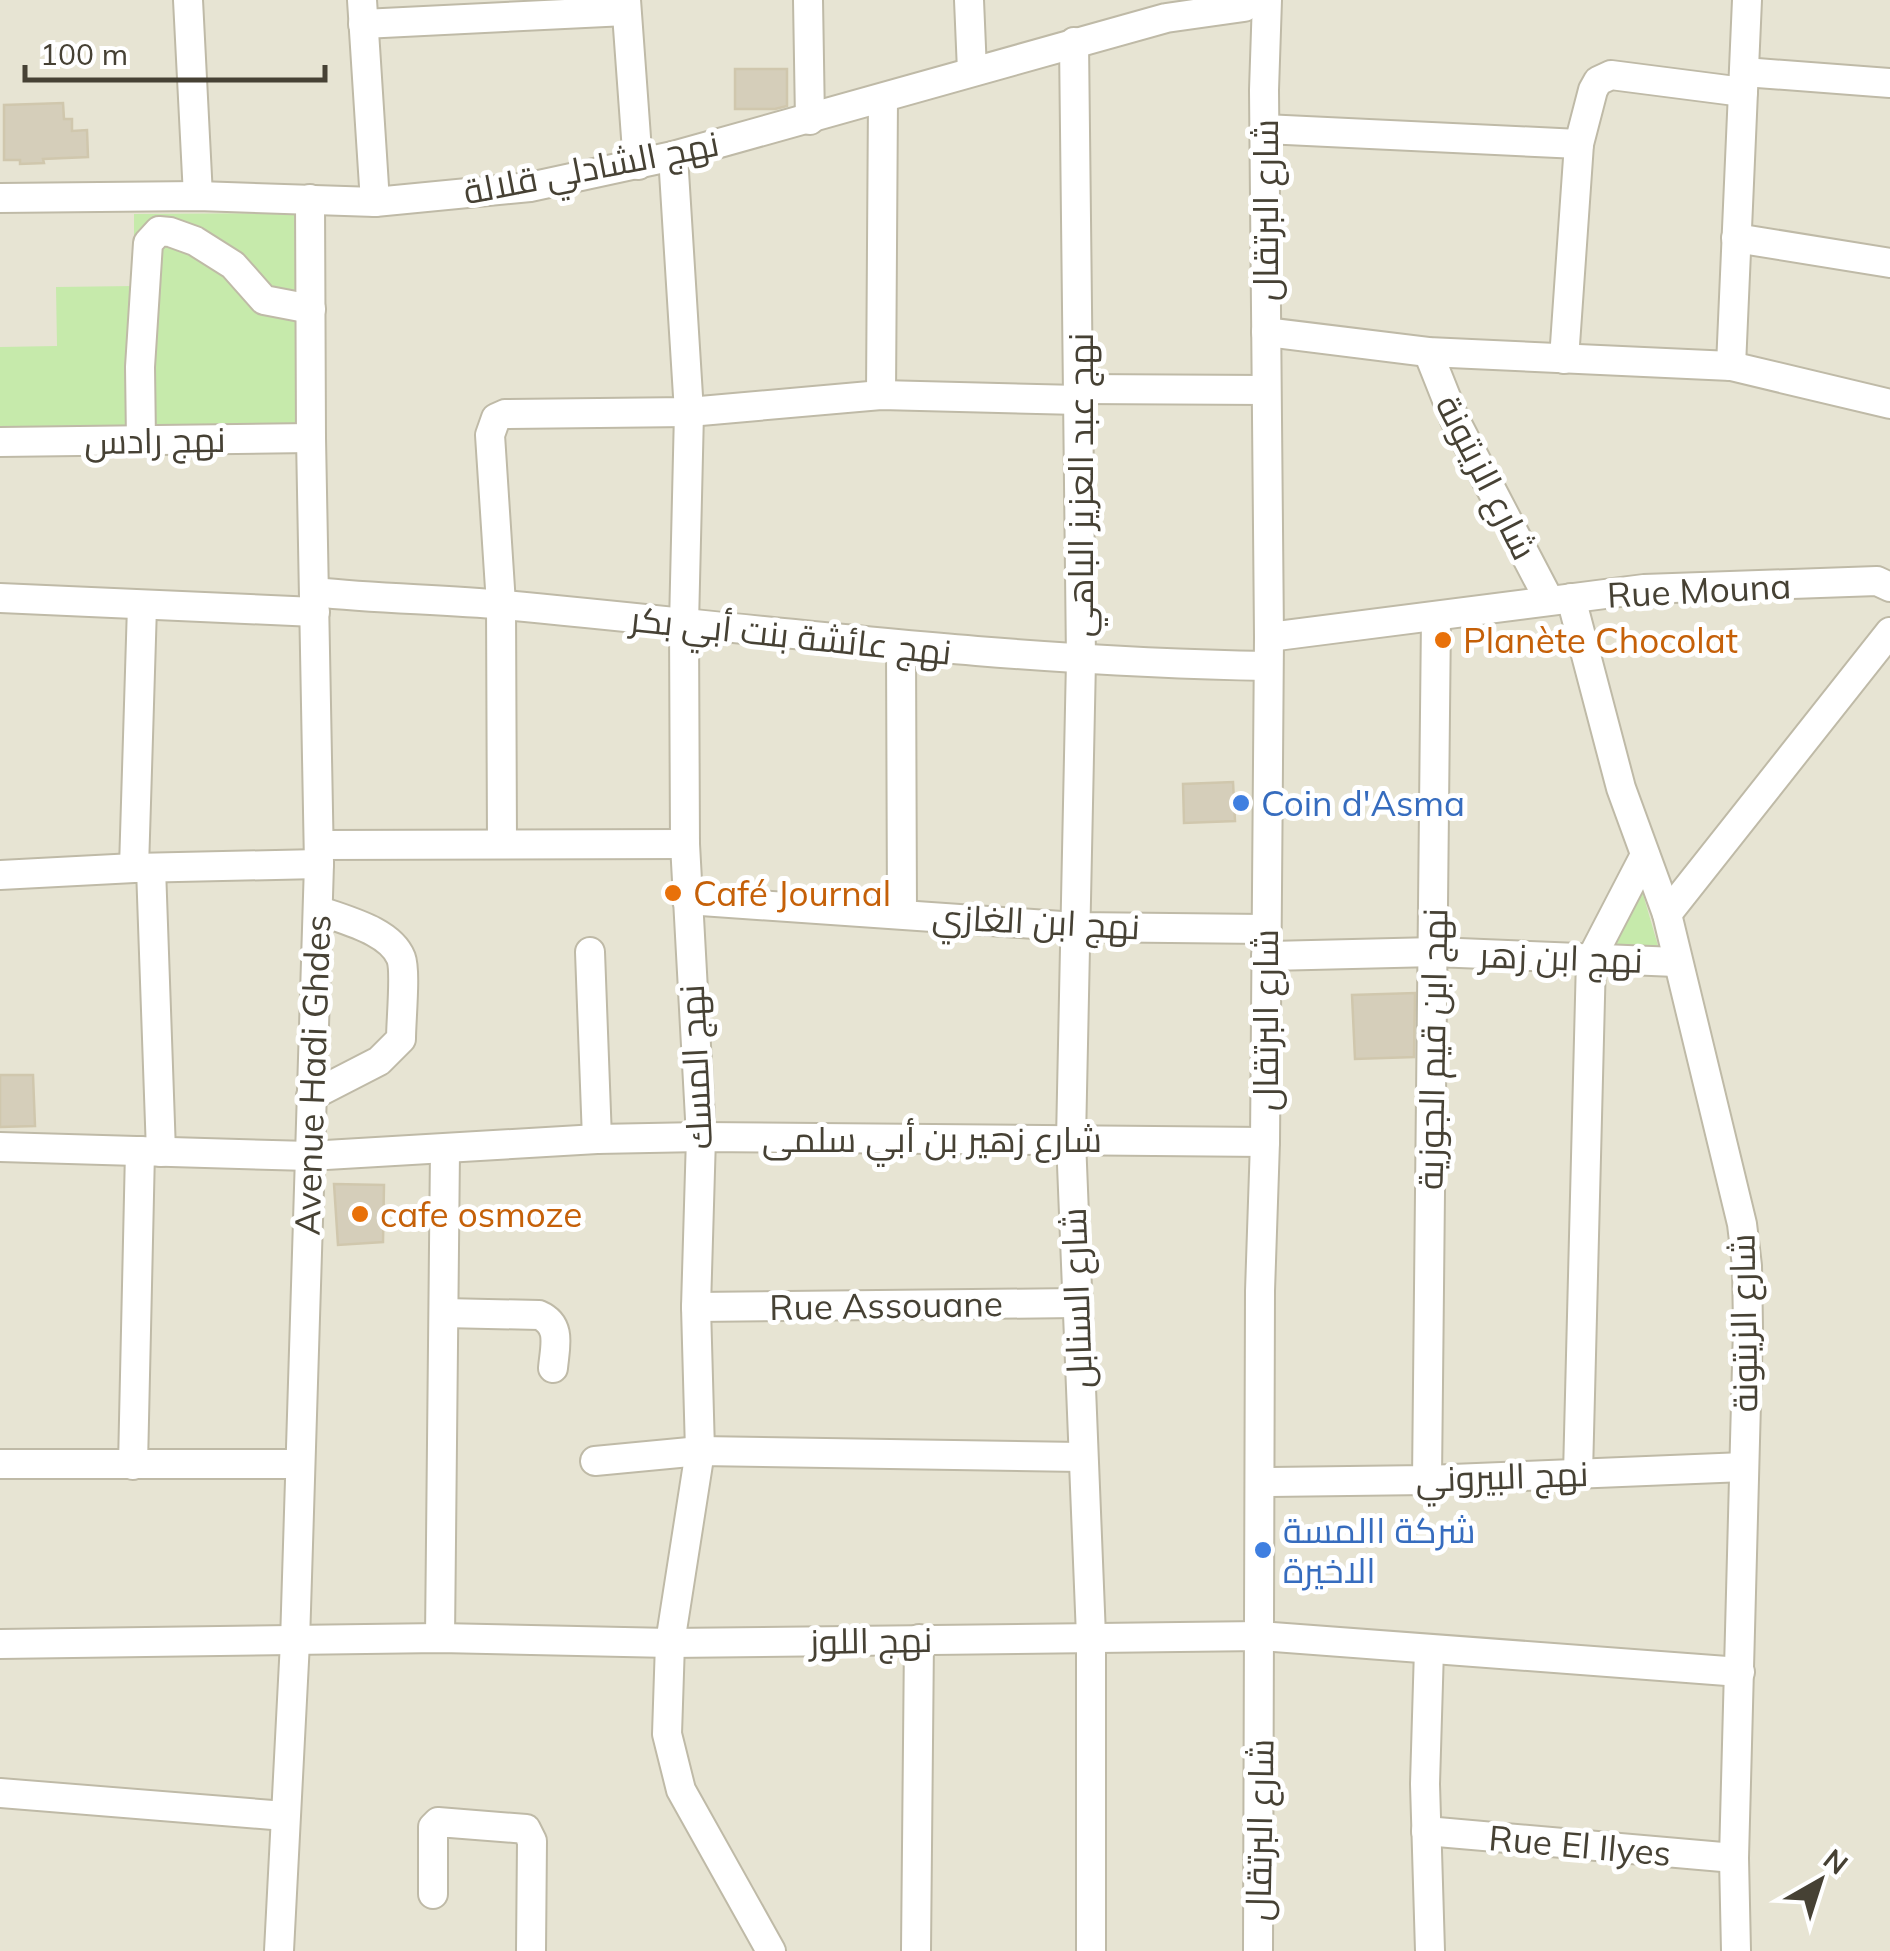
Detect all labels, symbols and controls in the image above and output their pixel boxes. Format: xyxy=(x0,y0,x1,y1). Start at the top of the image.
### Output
scale bar xyxy=(25,20,325,82)
text: 100 m xyxy=(40,35,128,73)
street label: شارع البرتقال xyxy=(1243,119,1289,301)
street label: نهج الشادلي قلالة xyxy=(460,121,724,219)
street label: نهج عبد العزيز الباهي xyxy=(1058,333,1108,637)
street label: شارع الزيتونة xyxy=(1425,387,1547,568)
street label: نهج رادس xyxy=(84,417,226,465)
street label: Rue Mouna xyxy=(1606,563,1792,617)
street label: نهج عائشة بنت أبي بكر xyxy=(626,596,954,680)
place label: Planète Chocolat xyxy=(1463,618,1738,662)
marker: Planète Chocolat xyxy=(1432,629,1454,651)
place label: Coin d'Asma xyxy=(1261,781,1465,825)
marker: Coin d'Asma xyxy=(1230,792,1252,814)
place label: Café Journal xyxy=(693,871,891,915)
marker: Café Journal xyxy=(662,882,684,904)
street label: نهج ابن الغازي xyxy=(931,894,1141,954)
street label: نهج ابن قيم الجوزية xyxy=(1408,908,1459,1190)
street label: Avenue Hadi Ghdes xyxy=(284,914,340,1236)
street label: شارع البرتقال xyxy=(1243,929,1289,1111)
street label: نهج ابن زهر xyxy=(1476,932,1643,984)
street label: نهج المسك xyxy=(669,983,723,1150)
street label: شارع زهير بن أبي سلمى xyxy=(762,1117,1102,1167)
place label: cafe osmoze xyxy=(380,1192,582,1236)
marker: cafe osmoze xyxy=(349,1203,371,1225)
street label: شارع السنابل xyxy=(1051,1207,1103,1389)
street label: شارع الزيتونة xyxy=(1719,1233,1769,1413)
street label: Rue Assouane xyxy=(769,1281,1003,1329)
street label: نهج البيروني xyxy=(1415,1451,1589,1507)
place label: شركة االمسة الاخيرة xyxy=(1283,1508,1476,1592)
marker: شركة االمسة الاخيرة xyxy=(1252,1539,1274,1561)
street label: نهج اللوز xyxy=(807,1617,933,1665)
street label: شارع البرتقال xyxy=(1235,1739,1285,1921)
street label: Rue El Ilyes xyxy=(1487,1815,1673,1875)
north arrow xyxy=(1770,1831,1870,1931)
text: N xyxy=(1817,1841,1855,1881)

